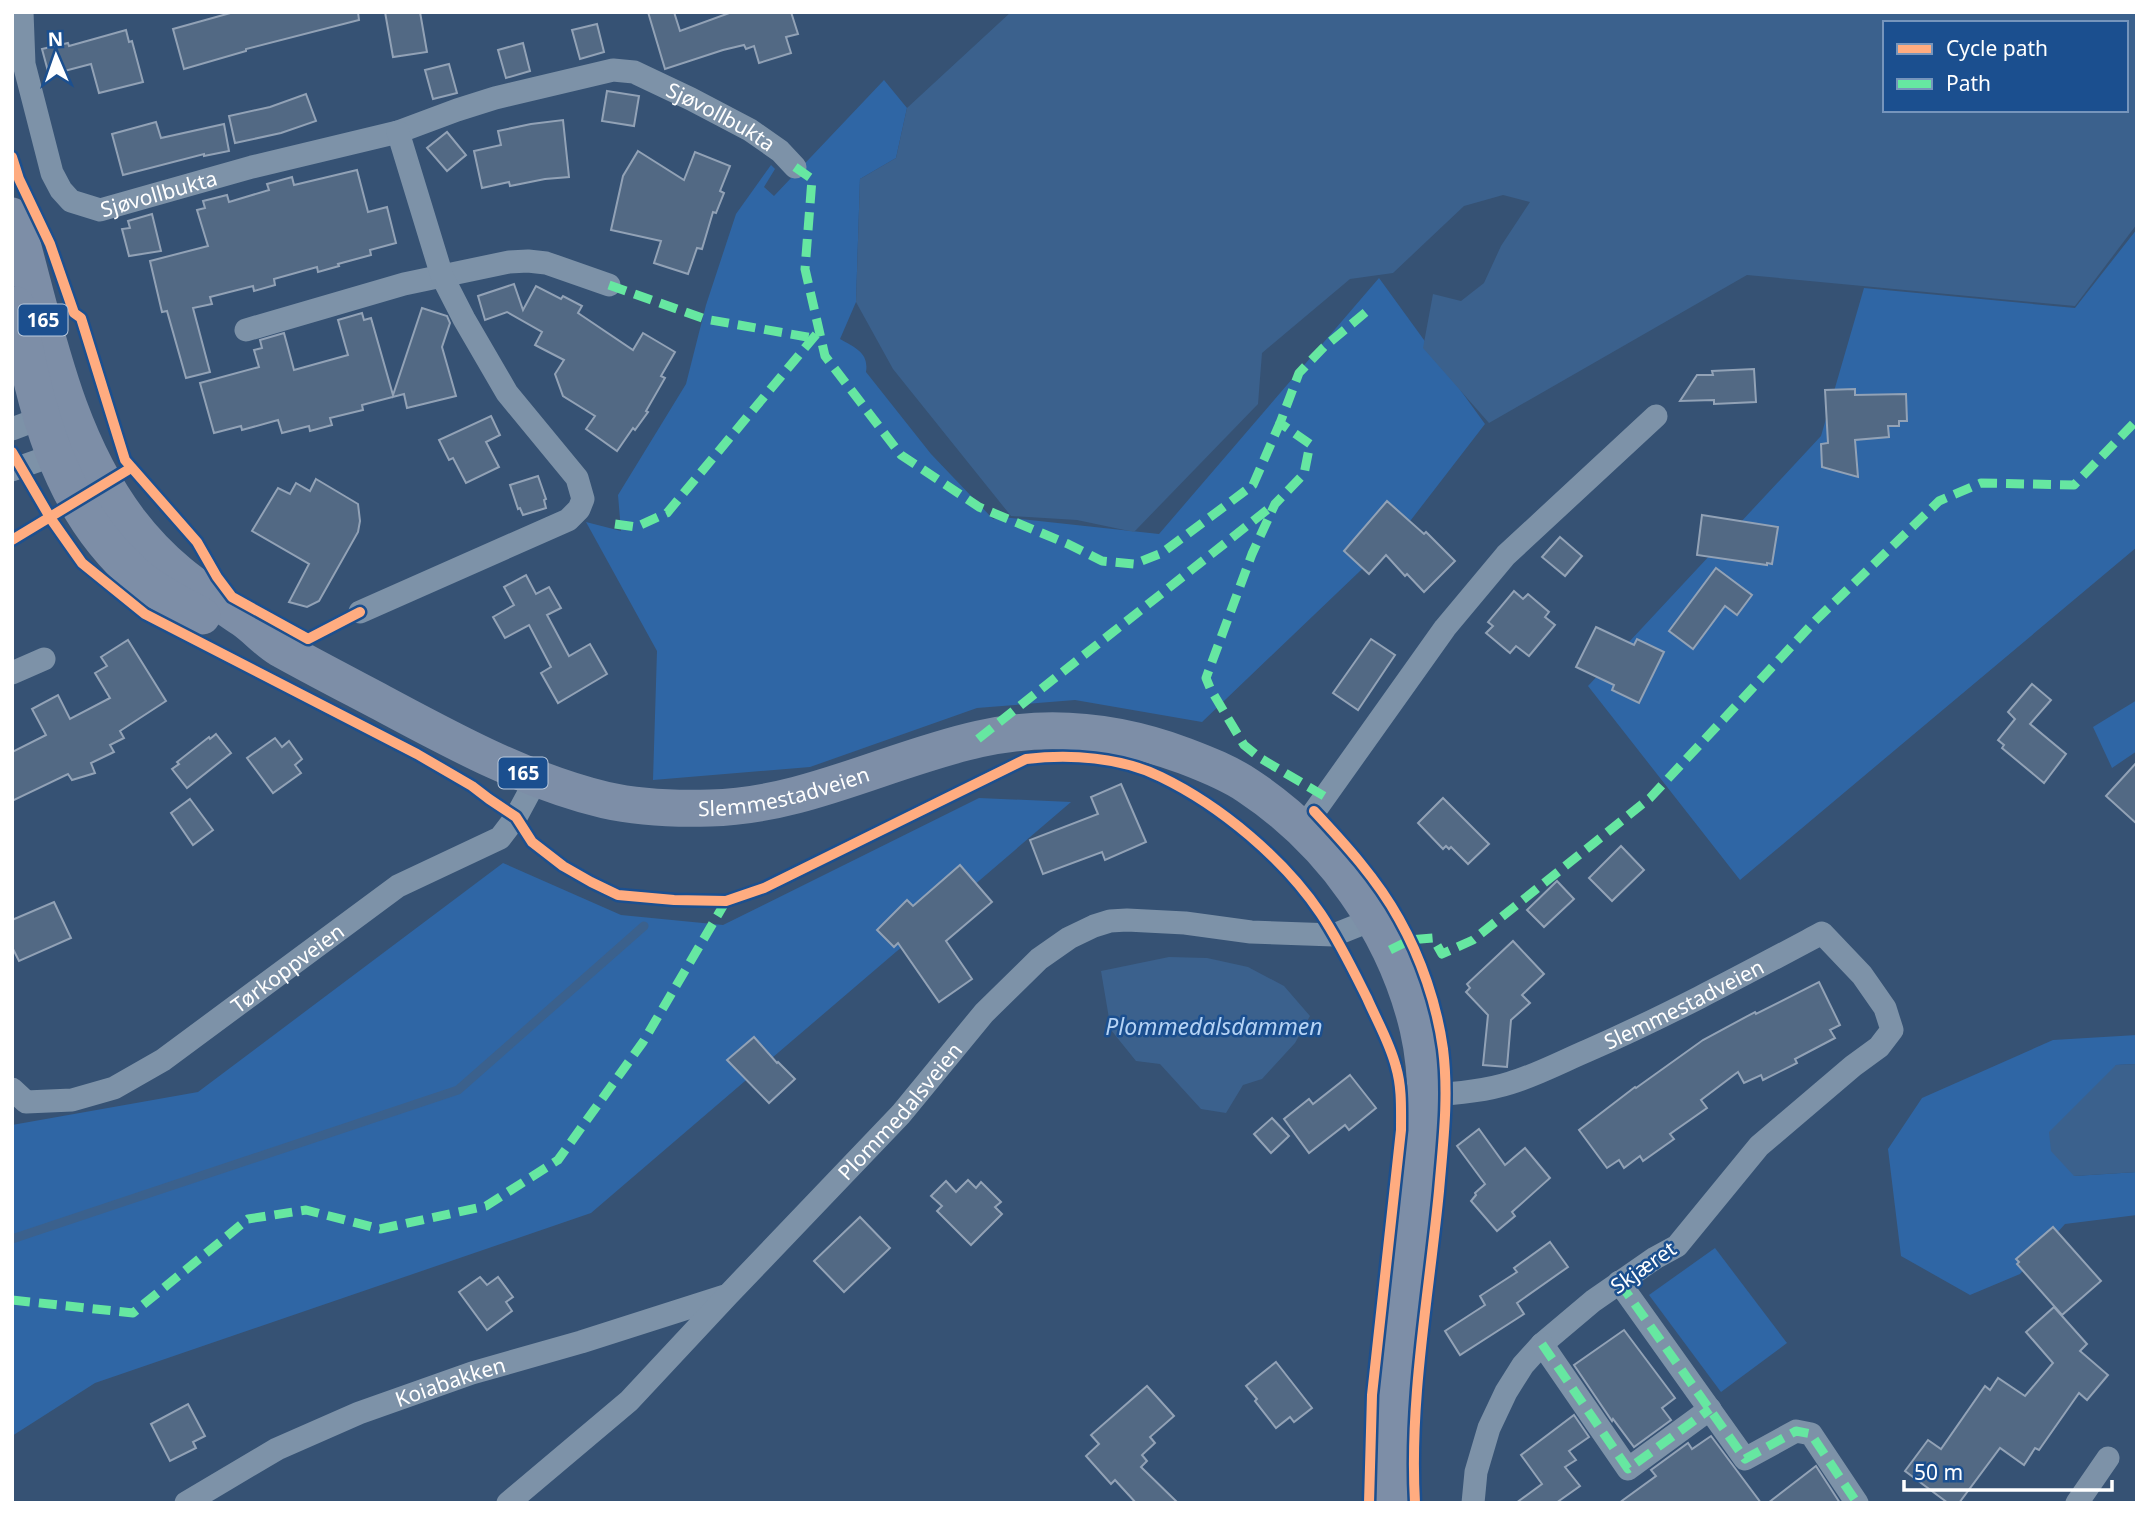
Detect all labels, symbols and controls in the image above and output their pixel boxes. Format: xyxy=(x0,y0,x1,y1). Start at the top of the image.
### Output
north arrow xyxy=(21,21,91,91)
legend xyxy=(1883,21,2128,112)
text: N xyxy=(47,26,64,52)
text: Cycle path xyxy=(1946,34,2048,62)
text: Path xyxy=(1946,69,1991,97)
street label: Sjøvollbukta xyxy=(662,75,781,157)
street label: Sjøvollbukta xyxy=(97,164,220,223)
road number: 165 xyxy=(19,304,68,336)
road number: 165 xyxy=(498,758,548,788)
street label: Slemmestadveien xyxy=(698,759,873,822)
street label: Tørkoppveien xyxy=(225,917,349,1019)
street label: Slemmestadveien xyxy=(1599,953,1768,1056)
water label: Plommedalsdammen xyxy=(1105,1010,1323,1042)
street label: Plommedalsveien xyxy=(831,1036,968,1186)
street label: Skjæret xyxy=(1605,1234,1682,1300)
street label: Koiabakken xyxy=(391,1350,509,1413)
scale bar xyxy=(1904,1448,2112,1492)
text: 50 m xyxy=(1914,1458,1963,1486)

